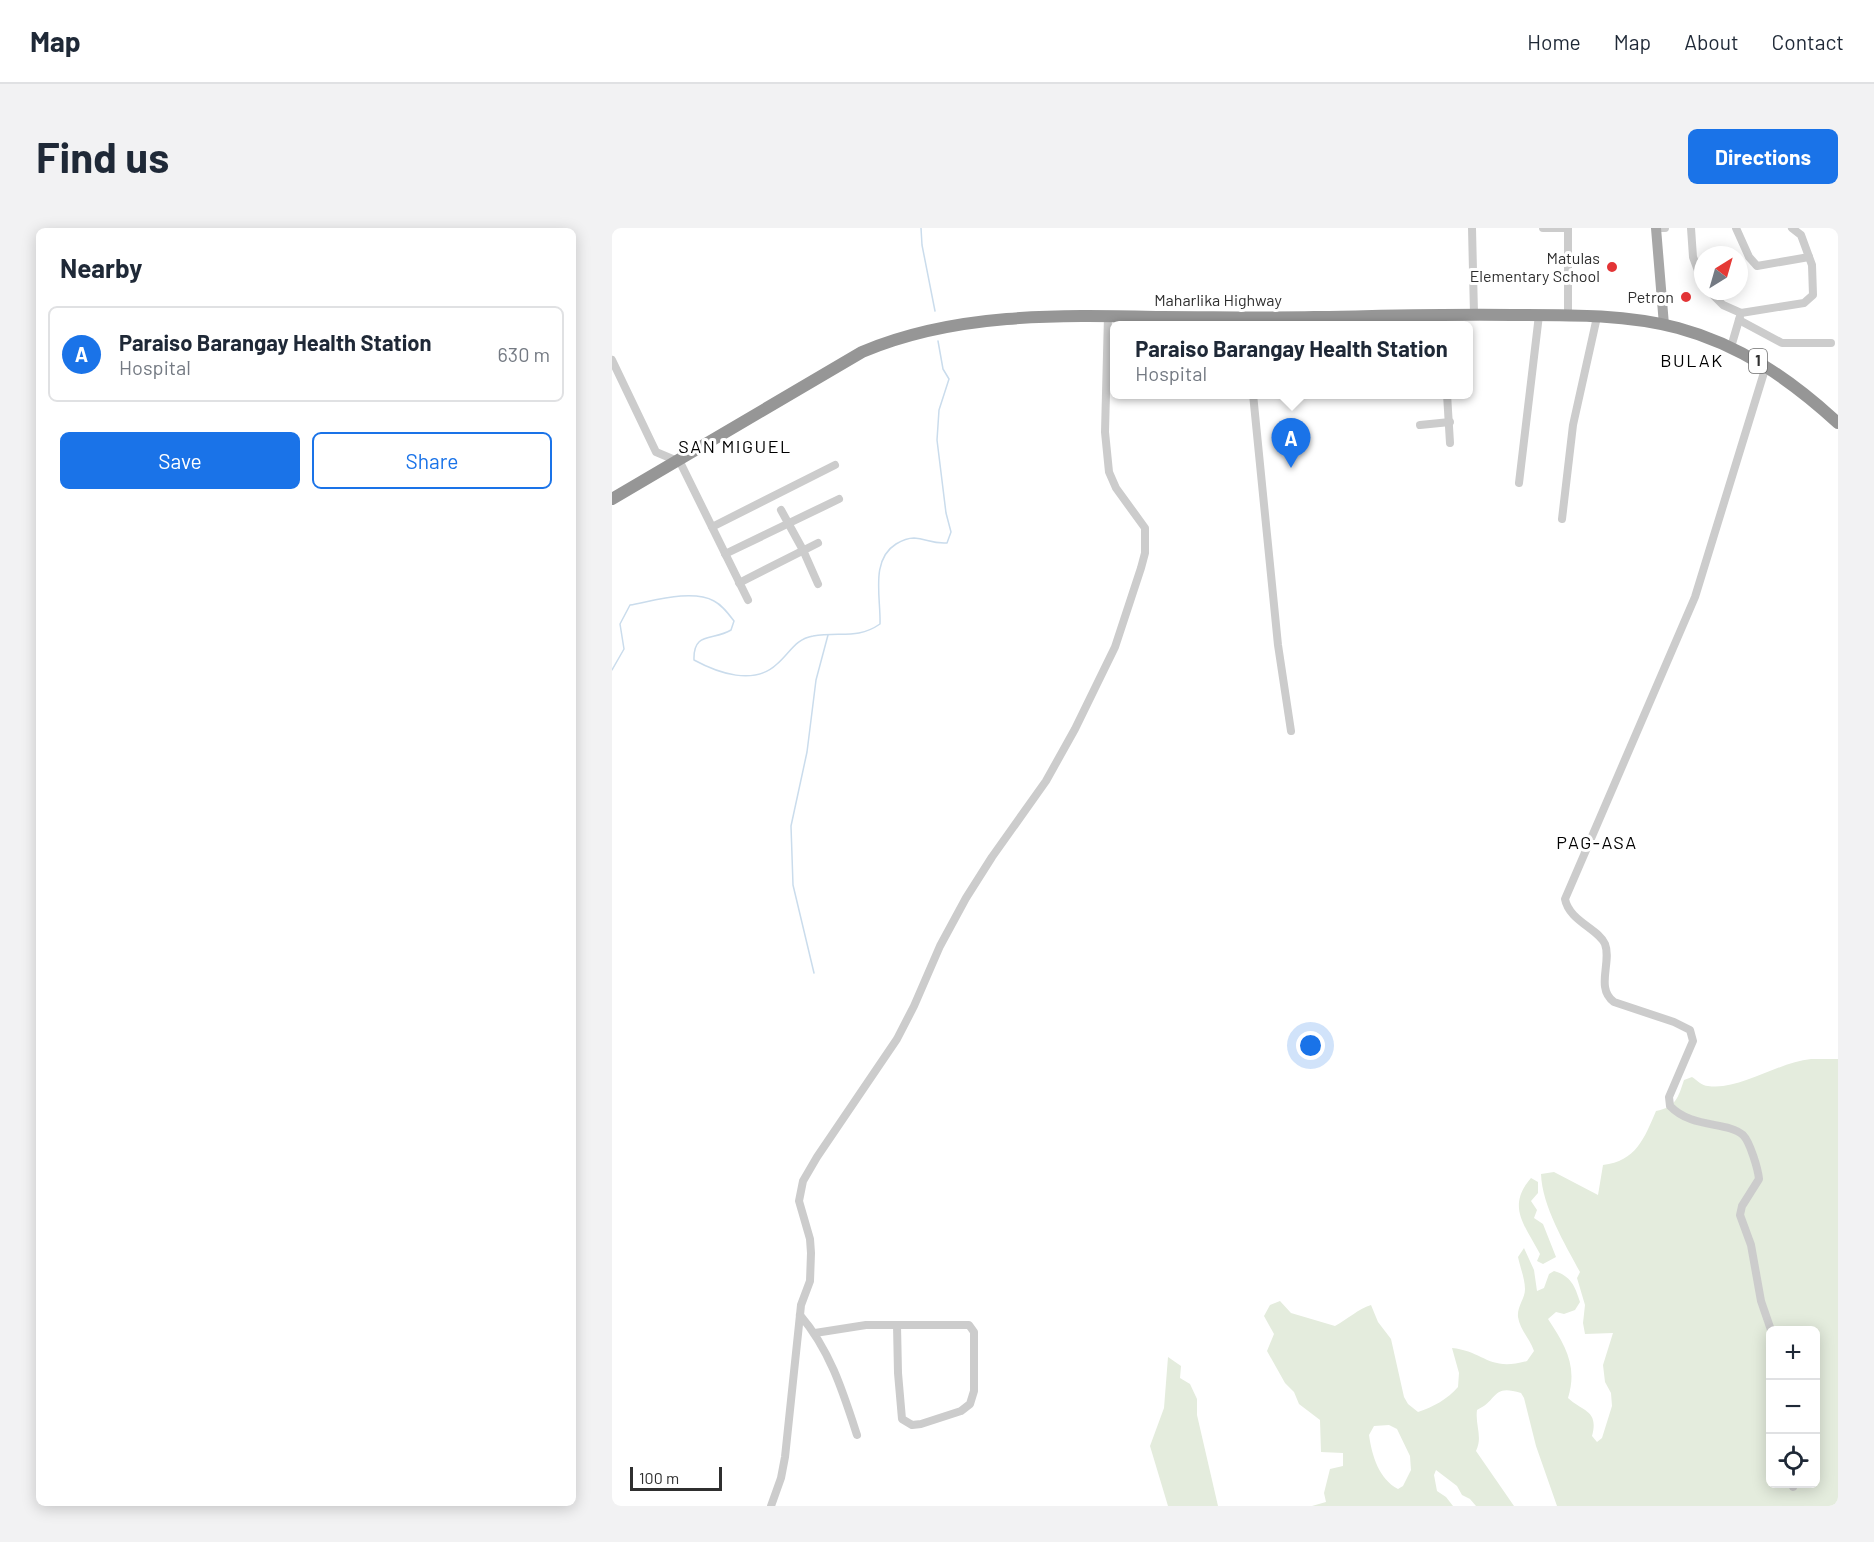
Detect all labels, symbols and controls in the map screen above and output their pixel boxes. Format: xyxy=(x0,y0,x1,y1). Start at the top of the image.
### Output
text: Map xyxy=(30,24,81,58)
text: Home xyxy=(1527,29,1581,54)
text: Map xyxy=(1614,29,1651,54)
text: About xyxy=(1684,29,1739,54)
text: Contact xyxy=(1772,29,1844,54)
button: Directions xyxy=(1688,129,1838,184)
text: Find us xyxy=(36,131,169,181)
north arrow xyxy=(1694,246,1748,300)
place label: Matulas Elementary School xyxy=(1470,248,1600,285)
text: Nearby xyxy=(60,252,142,283)
marker: Matulas Elementary School xyxy=(1605,260,1619,274)
place label: Petron xyxy=(1627,287,1674,306)
street label: Maharlika Highway xyxy=(1154,290,1282,309)
marker: Petron xyxy=(1679,290,1693,304)
popup xyxy=(1110,321,1473,399)
text: Paraiso Barangay Health Station xyxy=(119,329,432,355)
text: Paraiso Barangay Health Station xyxy=(1135,335,1448,361)
text: A xyxy=(75,342,88,366)
text: 630 m xyxy=(498,342,550,366)
district label: BULAK xyxy=(1660,349,1724,371)
road number: 1 xyxy=(1749,349,1767,373)
text: Hospital xyxy=(119,355,191,379)
text: Hospital xyxy=(1135,361,1207,385)
pin: A xyxy=(1272,418,1310,468)
button: Save xyxy=(60,432,300,489)
button: Share xyxy=(312,432,552,489)
district label: SAN MIGUEL xyxy=(678,435,792,457)
district label: PAG-ASA xyxy=(1556,831,1638,853)
your location xyxy=(1296,1031,1325,1060)
map controls xyxy=(1766,1326,1820,1488)
button: + xyxy=(1766,1326,1820,1380)
button: − xyxy=(1766,1380,1820,1434)
button: locate xyxy=(1766,1434,1820,1488)
scale bar xyxy=(630,1464,722,1492)
text: 100 m xyxy=(639,1468,679,1487)

